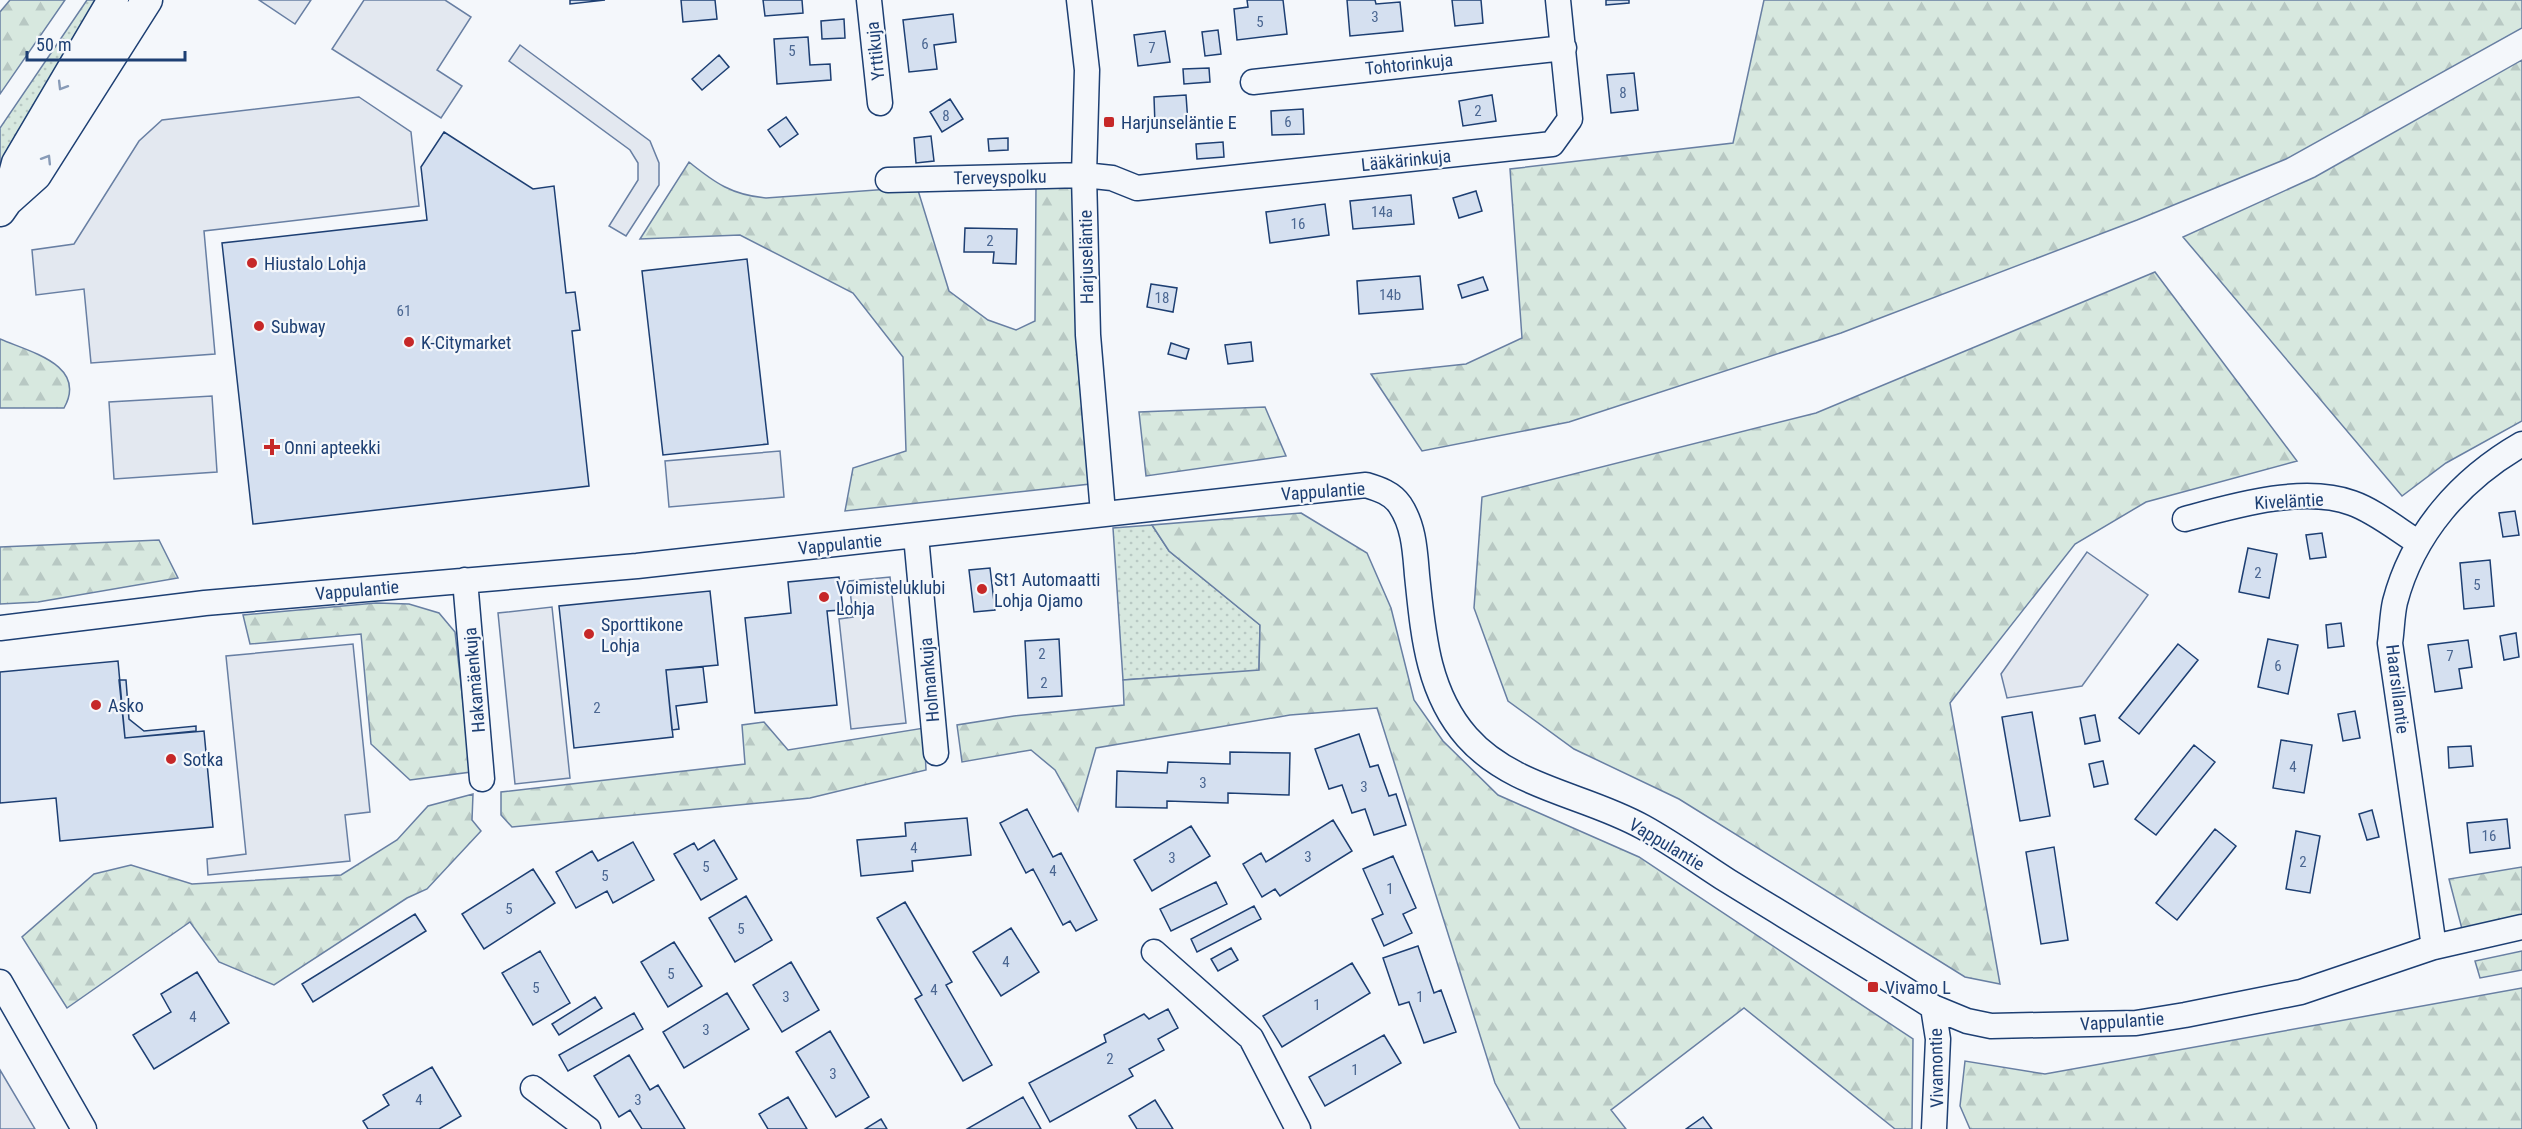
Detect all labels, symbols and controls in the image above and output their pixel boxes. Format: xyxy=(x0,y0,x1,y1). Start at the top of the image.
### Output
house number: 3 xyxy=(1371,8,1379,26)
house number: 5 xyxy=(1256,13,1264,31)
street label: Yrttikuja xyxy=(861,20,889,82)
scale bar xyxy=(27,24,184,62)
text: 50 m xyxy=(36,34,71,55)
house number: 6 xyxy=(921,35,929,53)
house number: 7 xyxy=(1148,39,1156,57)
house number: 5 xyxy=(788,42,796,60)
street label: Tohtorinkuja xyxy=(1364,49,1454,79)
one-way arrow xyxy=(58,80,69,90)
house number: 8 xyxy=(1619,84,1627,102)
house number: 2 xyxy=(1474,102,1482,120)
house number: 8 xyxy=(942,107,950,125)
place label: Harjunseläntie E xyxy=(1121,112,1237,133)
house number: 6 xyxy=(1284,113,1292,131)
marker: Harjunseläntie E xyxy=(1102,115,1116,129)
street label: Lääkärinkuja xyxy=(1360,145,1452,175)
one-way arrow xyxy=(39,155,51,165)
street label: Terveyspolku xyxy=(953,166,1047,188)
house number: 14a xyxy=(1371,203,1393,221)
street label: Harjuseläntie xyxy=(1075,210,1097,304)
house number: 16 xyxy=(1291,215,1305,233)
house number: 2 xyxy=(986,232,994,250)
place label: Hiustalo Lohja xyxy=(264,253,366,274)
marker: Hiustalo Lohja xyxy=(245,256,259,270)
house number: 14b xyxy=(1379,286,1401,304)
house number: 18 xyxy=(1155,289,1169,307)
house number: 61 xyxy=(397,302,411,320)
place label: Subway xyxy=(271,316,326,337)
marker: Subway xyxy=(252,319,266,333)
place label: K-Citymarket xyxy=(421,332,511,353)
marker: K-Citymarket xyxy=(402,335,416,349)
place label: Onni apteekki xyxy=(284,437,381,458)
marker: Onni apteekki xyxy=(265,440,279,454)
street label: Vappulantie xyxy=(1280,478,1366,504)
street label: Kiveläntie xyxy=(2254,489,2324,513)
street label: Vappulantie xyxy=(797,529,883,559)
house number: 2 xyxy=(2254,564,2262,582)
place label: St1 Automaatti Lohja Ojamo xyxy=(994,569,1100,611)
street label: Vappulantie xyxy=(314,576,400,604)
house number: 5 xyxy=(2473,576,2481,594)
place label: Voimisteluklubi Lohja xyxy=(836,577,945,619)
marker: St1 Automaatti Lohja Ojamo xyxy=(975,582,989,596)
marker: Voimisteluklubi Lohja xyxy=(817,590,831,604)
place label: Sporttikone Lohja xyxy=(601,614,683,656)
street label: Hakamäenkuja xyxy=(459,627,489,733)
marker: Sporttikone Lohja xyxy=(582,627,596,641)
street label: Holmankuja xyxy=(915,637,943,723)
street label: Haarsillantie xyxy=(2382,643,2414,735)
house number: 2 xyxy=(1038,645,1046,663)
house number: 7 xyxy=(2446,647,2454,665)
house number: 6 xyxy=(2274,657,2282,675)
house number: 2 xyxy=(1040,674,1048,692)
place label: Asko xyxy=(108,695,144,716)
marker: Asko xyxy=(89,698,103,712)
house number: 2 xyxy=(593,699,601,717)
place label: Sotka xyxy=(183,749,223,770)
marker: Sotka xyxy=(164,752,178,766)
house number: 4 xyxy=(2289,758,2297,776)
house number: 3 xyxy=(1199,774,1207,792)
house number: 3 xyxy=(1360,778,1368,796)
street label: Vappulantie xyxy=(1626,813,1708,875)
house number: 16 xyxy=(2482,827,2496,845)
house number: 4 xyxy=(910,839,918,857)
house number: 3 xyxy=(1304,848,1312,866)
house number: 3 xyxy=(1168,849,1176,867)
house number: 2 xyxy=(2299,853,2307,871)
house number: 5 xyxy=(702,858,710,876)
house number: 4 xyxy=(1049,862,1057,880)
house number: 5 xyxy=(601,867,609,885)
house number: 1 xyxy=(1386,880,1394,898)
house number: 5 xyxy=(505,900,513,918)
house number: 5 xyxy=(737,920,745,938)
house number: 4 xyxy=(1002,953,1010,971)
house number: 5 xyxy=(667,965,675,983)
place label: Vivamo L xyxy=(1885,977,1951,998)
house number: 5 xyxy=(532,979,540,997)
marker: Vivamo L xyxy=(1866,980,1880,994)
house number: 4 xyxy=(930,981,938,999)
house number: 3 xyxy=(782,988,790,1006)
house number: 1 xyxy=(1416,988,1424,1006)
house number: 1 xyxy=(1313,996,1321,1014)
house number: 4 xyxy=(189,1008,197,1026)
street label: Vappulantie xyxy=(2079,1008,2165,1034)
house number: 3 xyxy=(702,1021,710,1039)
street label: Vivamontie xyxy=(1925,1028,1947,1108)
house number: 2 xyxy=(1106,1050,1114,1068)
house number: 1 xyxy=(1351,1061,1359,1079)
house number: 3 xyxy=(829,1065,837,1083)
house number: 4 xyxy=(415,1091,423,1109)
house number: 3 xyxy=(634,1091,642,1109)

